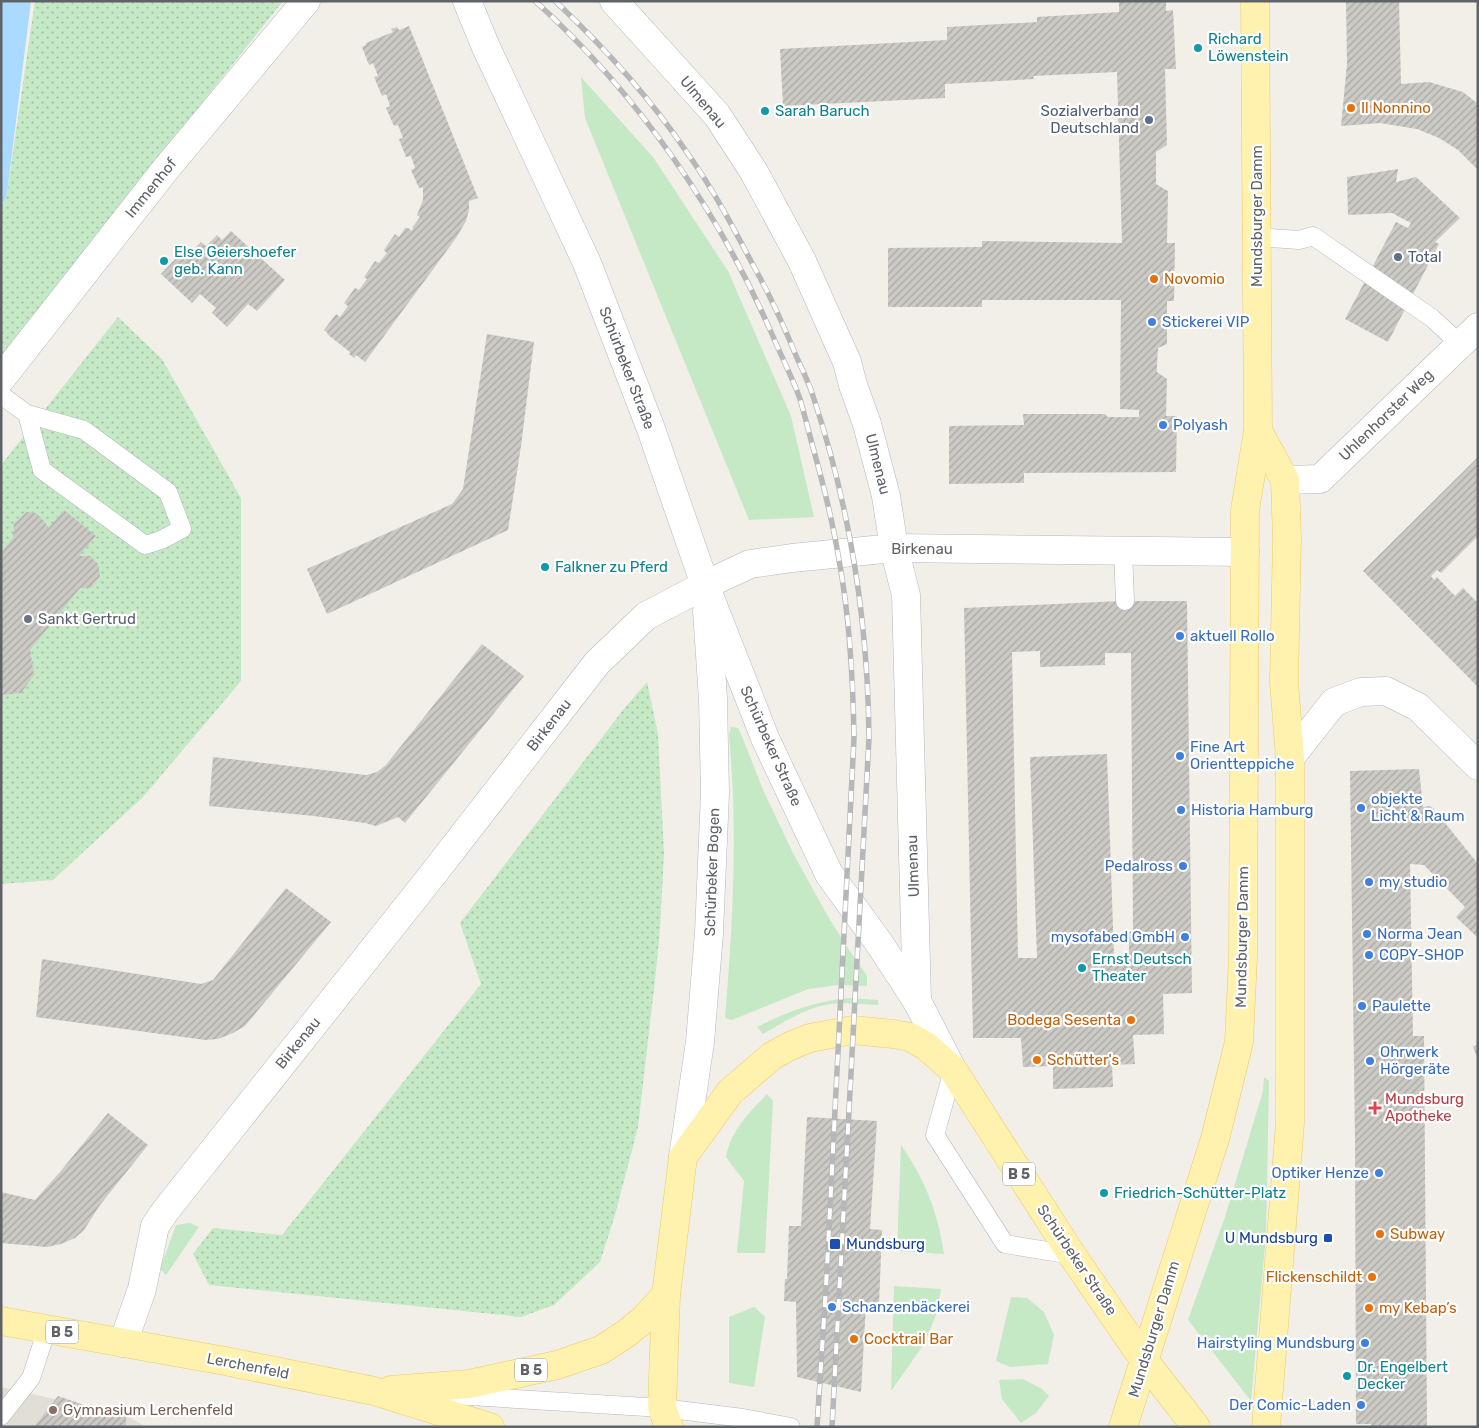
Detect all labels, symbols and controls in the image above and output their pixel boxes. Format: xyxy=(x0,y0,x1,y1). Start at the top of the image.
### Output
place label: Richard Löwenstein xyxy=(1208,30,1289,65)
marker: Richard Löwenstein xyxy=(1192,42,1204,54)
street label: Ulmenau xyxy=(676,72,730,132)
place label: Il Nonnino xyxy=(1361,99,1431,117)
place label: Sarah Baruch xyxy=(775,102,870,120)
place label: Sozialverband Deutschland xyxy=(1041,102,1139,137)
marker: Il Nonnino xyxy=(1345,102,1357,114)
marker: Sarah Baruch xyxy=(759,105,771,117)
marker: Sozialverband Deutschland xyxy=(1143,114,1155,126)
street label: Mundsburger Damm xyxy=(1248,145,1266,287)
street label: Immenhof xyxy=(121,154,181,222)
place label: Else Geiershoefer geb. Kann xyxy=(174,243,297,278)
place label: Total xyxy=(1408,248,1442,266)
marker: Total xyxy=(1392,251,1404,263)
marker: Else Geiershoefer geb. Kann xyxy=(158,255,170,267)
place label: Novomio xyxy=(1164,270,1225,288)
marker: Novomio xyxy=(1148,273,1160,285)
street label: Schürbeker Straße xyxy=(595,304,659,432)
place label: Stickerei VIP xyxy=(1162,313,1250,331)
marker: Stickerei VIP xyxy=(1146,316,1158,328)
street label: Uhlenhorster Weg xyxy=(1335,365,1437,465)
place label: Polyash xyxy=(1173,416,1228,434)
marker: Polyash xyxy=(1157,419,1169,431)
street label: Ulmenau xyxy=(862,432,894,496)
street label: Birkenau xyxy=(891,540,953,558)
place label: Falkner zu Pferd xyxy=(555,558,668,576)
marker: Falkner zu Pferd xyxy=(539,561,551,573)
place label: Sankt Gertrud xyxy=(38,610,136,628)
marker: Sankt Gertrud xyxy=(22,613,34,625)
place label: aktuell Rollo xyxy=(1190,627,1275,645)
marker: aktuell Rollo xyxy=(1174,630,1186,642)
street label: Schürbeker Straße xyxy=(736,683,806,809)
street label: Birkenau xyxy=(523,695,575,755)
place label: Fine Art Orientteppiche xyxy=(1190,738,1294,773)
marker: Fine Art Orientteppiche xyxy=(1174,750,1186,762)
place label: objekte Licht & Raum xyxy=(1371,790,1464,825)
place label: Historia Hamburg xyxy=(1191,801,1314,819)
marker: objekte Licht & Raum xyxy=(1355,802,1367,814)
marker: Historia Hamburg xyxy=(1175,804,1187,816)
street label: Schürbeker Bogen xyxy=(701,807,723,937)
street label: Ulmenau xyxy=(903,835,923,897)
place label: Pedalross xyxy=(1105,857,1173,875)
marker: Pedalross xyxy=(1177,860,1189,872)
street label: Mundsburger Damm xyxy=(1232,866,1252,1008)
place label: my studio xyxy=(1379,873,1447,891)
marker: my studio xyxy=(1363,876,1375,888)
place label: Norma Jean xyxy=(1377,925,1462,943)
place label: mysofabed GmbH xyxy=(1051,928,1175,946)
marker: Norma Jean xyxy=(1361,928,1373,940)
marker: mysofabed GmbH xyxy=(1179,931,1191,943)
place label: COPY-SHOP xyxy=(1379,946,1464,964)
marker: COPY-SHOP xyxy=(1363,949,1375,961)
place label: Ernst Deutsch Theater xyxy=(1092,950,1192,985)
marker: Ernst Deutsch Theater xyxy=(1076,962,1088,974)
place label: Paulette xyxy=(1372,997,1431,1015)
marker: Paulette xyxy=(1356,1000,1368,1012)
place label: Bodega Sesenta xyxy=(1007,1011,1121,1029)
street label: Birkenau xyxy=(272,1013,324,1073)
marker: Bodega Sesenta xyxy=(1125,1014,1137,1026)
place label: Ohrwerk Hörgeräte xyxy=(1380,1043,1450,1078)
place label: Schütter's xyxy=(1047,1051,1120,1069)
marker: Schütter's xyxy=(1031,1054,1043,1066)
marker: Ohrwerk Hörgeräte xyxy=(1364,1055,1376,1067)
place label: Mundsburg Apotheke xyxy=(1385,1090,1464,1125)
marker: Mundsburg Apotheke xyxy=(1369,1102,1381,1114)
road number: B 5 xyxy=(1003,1162,1035,1186)
place label: Optiker Henze xyxy=(1272,1164,1369,1182)
marker: Optiker Henze xyxy=(1373,1167,1385,1179)
place label: Friedrich-Schütter-Platz xyxy=(1114,1184,1286,1202)
marker: Friedrich-Schütter-Platz xyxy=(1098,1187,1110,1199)
street label: Schürbeker Straße xyxy=(1033,1201,1121,1319)
place label: Subway xyxy=(1390,1225,1445,1243)
marker: Subway xyxy=(1374,1228,1386,1240)
place label: U Mundsburg xyxy=(1225,1229,1318,1247)
marker: U Mundsburg xyxy=(1322,1232,1334,1244)
place label: Mundsburg xyxy=(846,1235,925,1253)
marker: Mundsburg xyxy=(828,1237,842,1251)
street label: Mundsburger Damm xyxy=(1125,1259,1183,1399)
place label: Flickenschildt xyxy=(1266,1268,1362,1286)
marker: Flickenschildt xyxy=(1366,1271,1378,1283)
place label: Schanzenbäckerei xyxy=(842,1298,970,1316)
place label: my Kebap’s xyxy=(1379,1299,1457,1317)
marker: Schanzenbäckerei xyxy=(826,1301,838,1313)
marker: my Kebap’s xyxy=(1363,1302,1375,1314)
road number: B 5 xyxy=(46,1320,78,1344)
place label: Cocktrail Bar xyxy=(864,1330,954,1348)
marker: Cocktrail Bar xyxy=(848,1333,860,1345)
place label: Hairstyling Mundsburg xyxy=(1197,1334,1355,1352)
marker: Hairstyling Mundsburg xyxy=(1359,1337,1371,1349)
street label: Lerchenfeld xyxy=(205,1349,291,1383)
road number: B 5 xyxy=(515,1358,547,1382)
place label: Dr. Engelbert Decker xyxy=(1357,1358,1448,1393)
marker: Dr. Engelbert Decker xyxy=(1341,1370,1353,1382)
place label: Der Comic-Laden xyxy=(1229,1396,1351,1414)
marker: Der Comic-Laden xyxy=(1355,1399,1367,1411)
place label: Gymnasium Lerchenfeld xyxy=(63,1401,233,1419)
marker: Gymnasium Lerchenfeld xyxy=(47,1404,59,1416)

